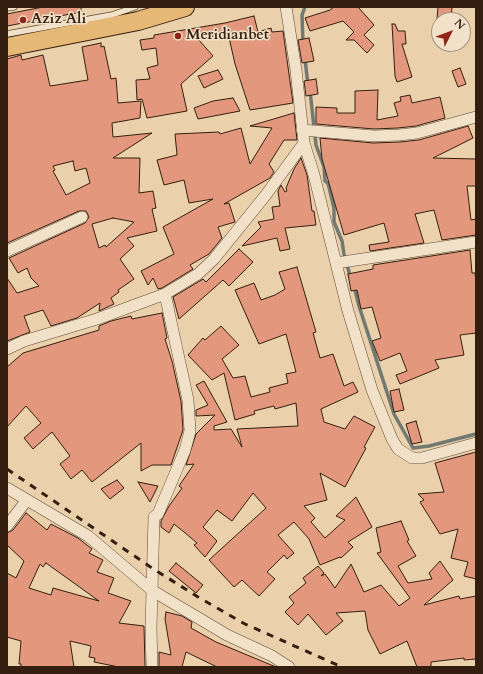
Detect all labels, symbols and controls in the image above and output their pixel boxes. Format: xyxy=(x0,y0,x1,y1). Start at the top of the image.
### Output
place label: Aziz Ali xyxy=(31,11,86,29)
north arrow xyxy=(431,12,471,52)
marker: Aziz Ali xyxy=(18,15,28,25)
text: N xyxy=(451,16,468,33)
place label: Meridianbet xyxy=(186,27,269,45)
marker: Meridianbet xyxy=(173,31,183,41)

